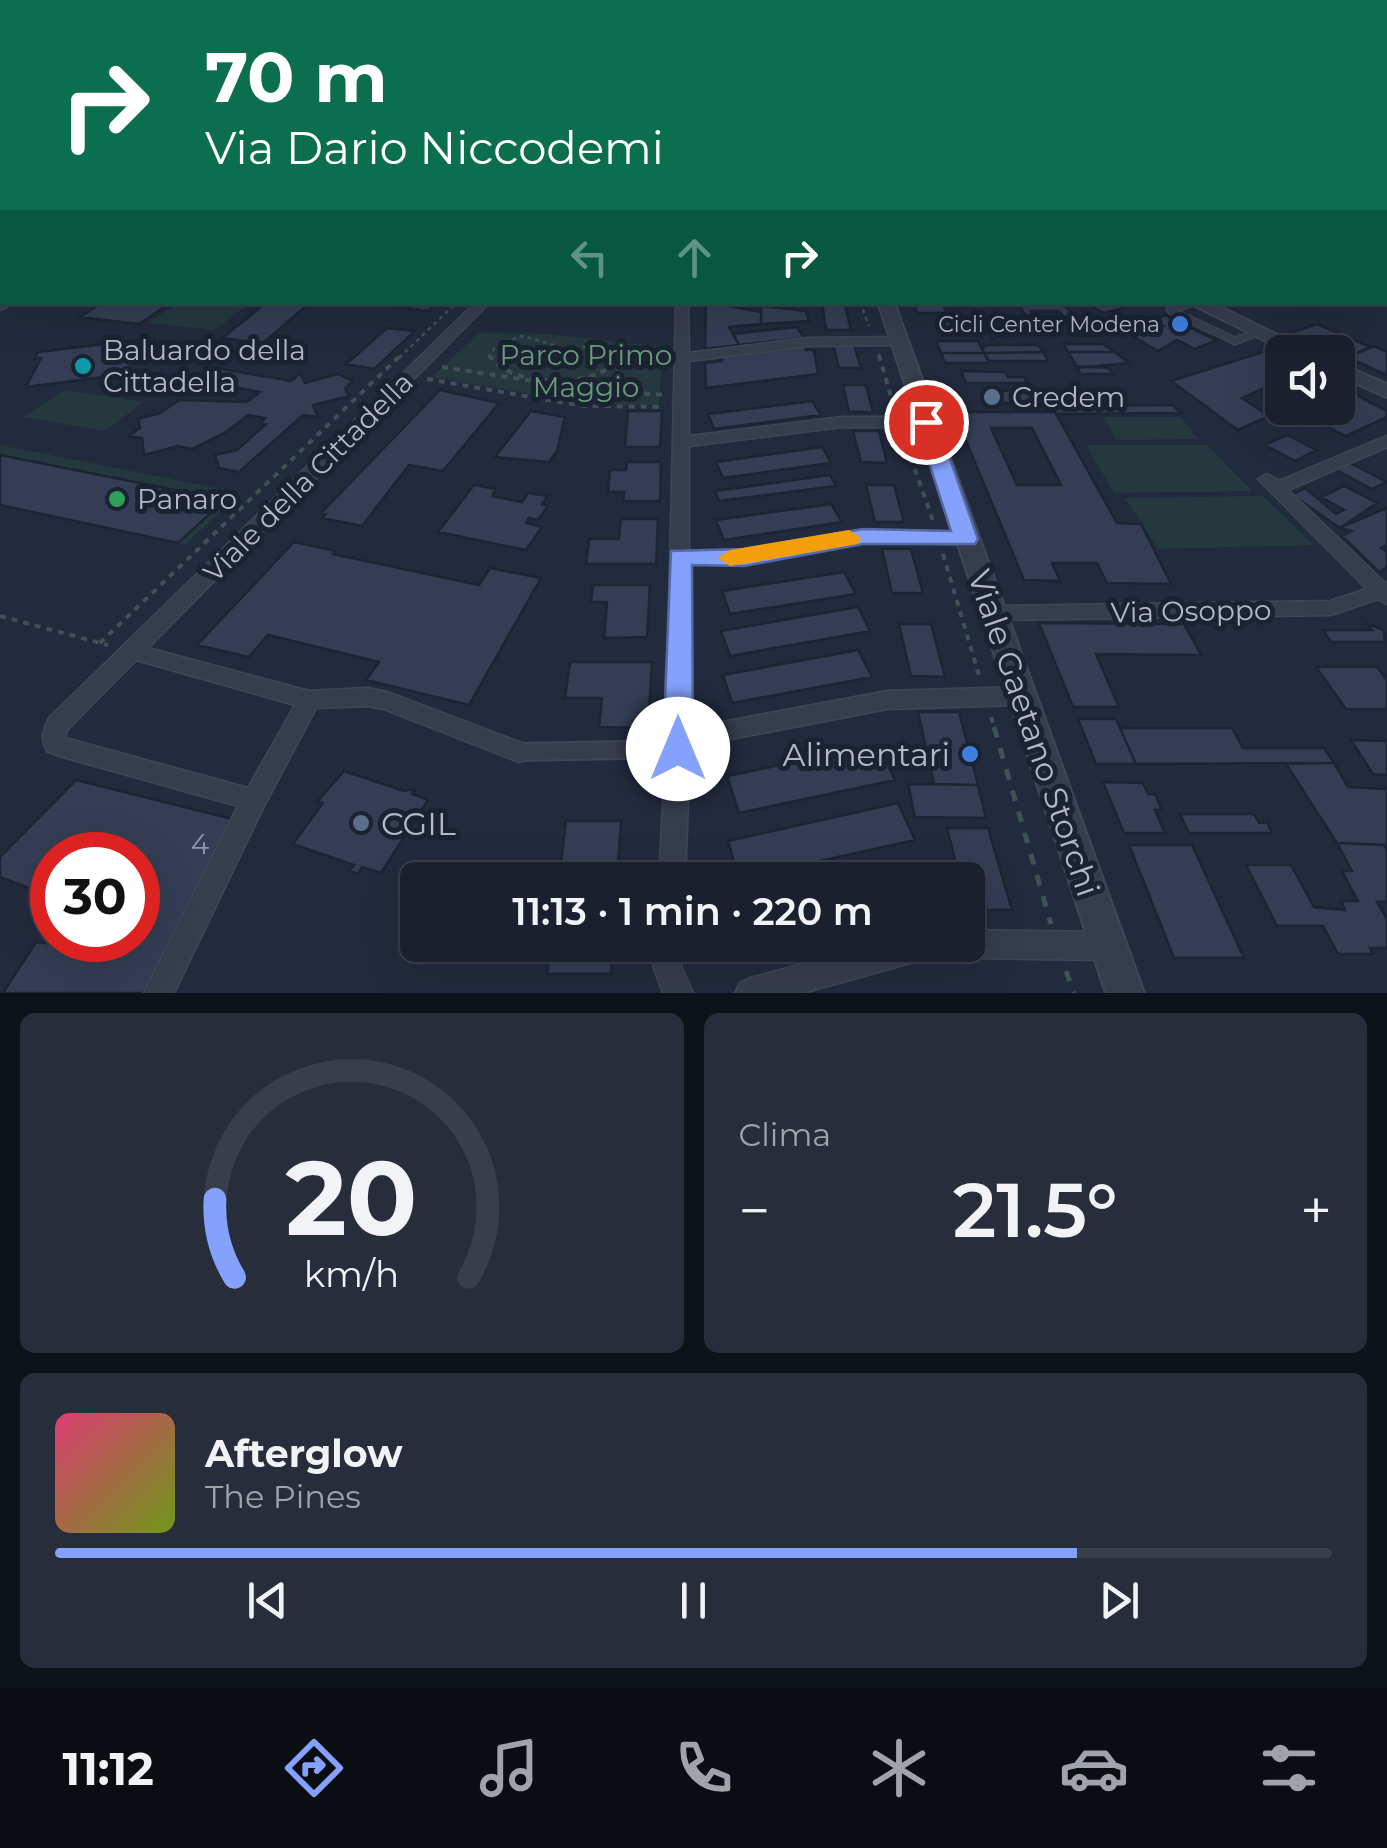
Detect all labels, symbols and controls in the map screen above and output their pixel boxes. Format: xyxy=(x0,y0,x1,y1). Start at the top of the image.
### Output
text: 70 m xyxy=(205,34,388,120)
icon: right xyxy=(40,40,170,170)
text: Via Dario Niccodemi xyxy=(205,120,664,175)
icon: left xyxy=(562,230,617,285)
icon: ahead xyxy=(667,230,722,285)
icon: right xyxy=(772,230,827,285)
place label: Cicli Center Modena xyxy=(938,311,1160,338)
marker: Cicli Center Modena xyxy=(1169,313,1191,335)
place label: Baluardo della Cittadella xyxy=(103,333,306,399)
map controls xyxy=(1265,335,1355,425)
button: sound xyxy=(1265,335,1355,425)
park label: Parco Primo Maggio xyxy=(500,338,672,404)
marker: Baluardo della Cittadella xyxy=(72,355,94,377)
street label: Viale della Cittadella xyxy=(196,365,420,589)
pin xyxy=(884,380,969,465)
place label: Credem xyxy=(1012,380,1125,414)
marker: Credem xyxy=(981,386,1003,408)
icon: arrive xyxy=(899,395,954,450)
place label: Panaro xyxy=(137,482,237,516)
marker: Panaro xyxy=(106,488,128,510)
street label: Viale Gaetano Storchi xyxy=(960,565,1108,901)
street label: Via Osoppo xyxy=(1110,593,1272,629)
position arrow xyxy=(626,697,730,801)
place label: Alimentari xyxy=(783,735,950,774)
marker: Alimentari xyxy=(959,743,981,765)
place label: CGIL xyxy=(381,804,456,843)
marker: CGIL xyxy=(350,812,372,834)
house number: 4 xyxy=(191,827,210,861)
speed limit sign: 30 xyxy=(30,832,160,962)
text: 11:13 · 1 min · 220 m xyxy=(512,888,873,935)
text: Clima xyxy=(739,1115,831,1154)
text: 20 xyxy=(286,1134,418,1261)
text: 21.5° xyxy=(953,1164,1118,1256)
text: − xyxy=(739,1177,770,1244)
text: + xyxy=(1300,1177,1332,1244)
text: km/h xyxy=(304,1252,399,1296)
text: Afterglow xyxy=(205,1430,403,1477)
text: The Pines xyxy=(205,1477,361,1516)
icon: previous xyxy=(240,1573,295,1628)
icon: pause xyxy=(666,1573,721,1628)
icon: next xyxy=(1092,1573,1147,1628)
icon: directions xyxy=(279,1733,349,1803)
icon: music xyxy=(474,1733,544,1803)
icon: phone xyxy=(669,1733,739,1803)
icon: climate xyxy=(864,1733,934,1803)
icon: car xyxy=(1059,1733,1129,1803)
icon: filters xyxy=(1254,1733,1324,1803)
text: 11:12 xyxy=(63,1741,154,1796)

